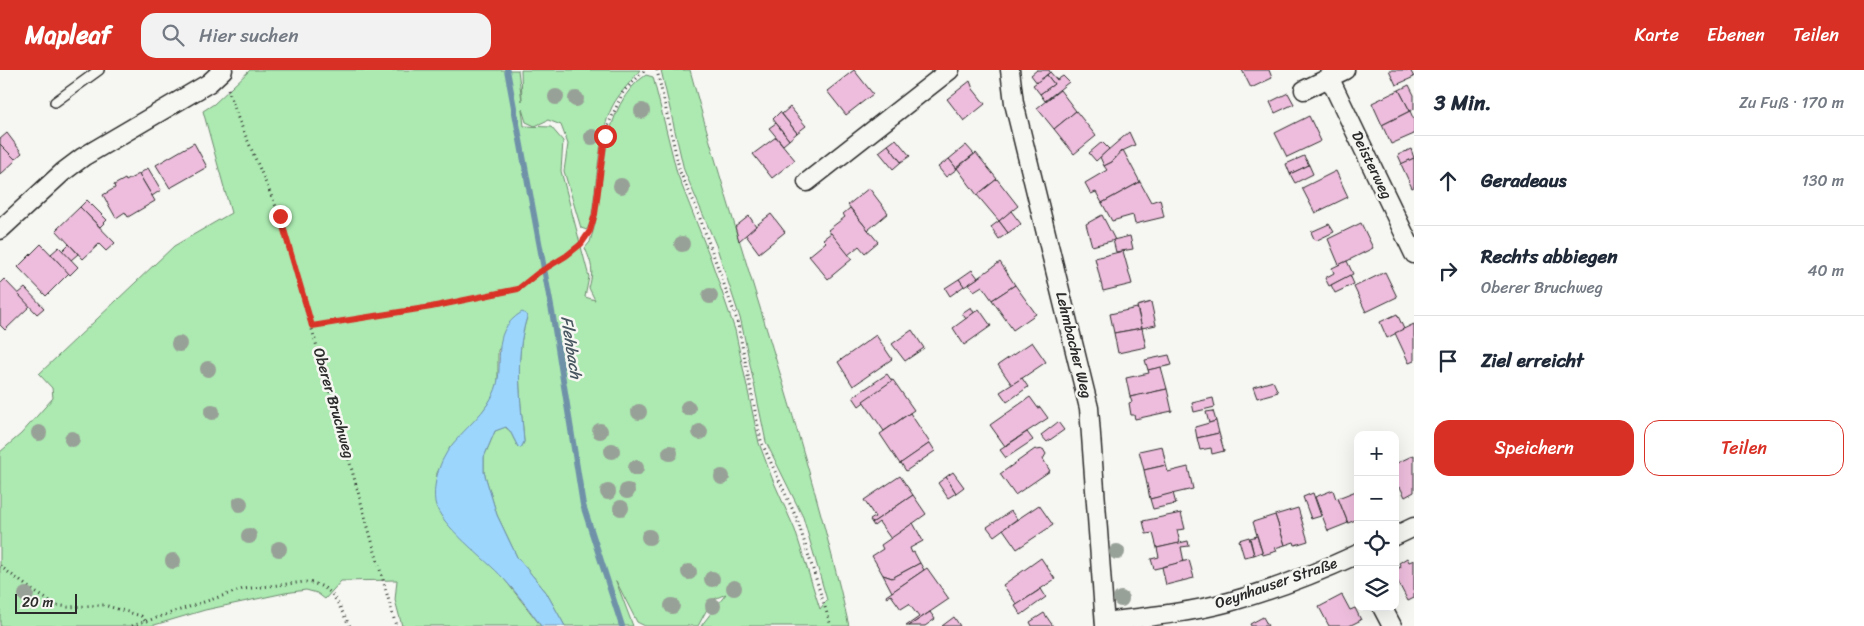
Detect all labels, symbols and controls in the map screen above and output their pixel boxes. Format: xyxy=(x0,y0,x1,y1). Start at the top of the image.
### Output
search box xyxy=(141,13,491,58)
text: Mapleaf xyxy=(25,14,111,56)
text: Hier suchen xyxy=(199,19,299,52)
text: Karte xyxy=(1635,19,1679,51)
text: Ebenen xyxy=(1707,19,1765,51)
text: Teilen xyxy=(1793,19,1839,51)
icon: search xyxy=(159,21,187,49)
text: 3 Min. xyxy=(1434,84,1492,122)
text: Zu Fuß · 170 m xyxy=(1739,88,1844,117)
route start xyxy=(594,125,617,148)
street label: Deisterweg xyxy=(1344,126,1400,204)
text: Geradeaus xyxy=(1481,164,1567,197)
text: 130 m xyxy=(1802,166,1844,195)
icon: ahead xyxy=(1434,167,1462,195)
route end xyxy=(269,205,292,228)
text: Rechts abbiegen xyxy=(1481,240,1618,273)
text: 40 m xyxy=(1807,256,1844,285)
icon: right xyxy=(1434,257,1462,285)
text: Oberer Bruchweg xyxy=(1481,273,1603,302)
street label: Lehmbacher Weg xyxy=(1048,289,1100,401)
water label: Flehbach xyxy=(552,314,591,382)
text: Ziel erreicht xyxy=(1481,344,1584,377)
street label: Oberer Bruchweg xyxy=(306,345,362,462)
icon: arrive xyxy=(1434,347,1462,375)
button: Speichern xyxy=(1434,420,1634,476)
button: Teilen xyxy=(1644,420,1844,476)
map controls xyxy=(1354,431,1399,611)
button: + xyxy=(1354,431,1399,476)
button: − xyxy=(1354,476,1399,521)
button: locate xyxy=(1354,521,1399,566)
street label: Oeynhauser Straße xyxy=(1211,550,1341,616)
button: layers xyxy=(1354,566,1399,611)
text: 20 m xyxy=(22,590,53,615)
scale bar xyxy=(15,591,78,614)

